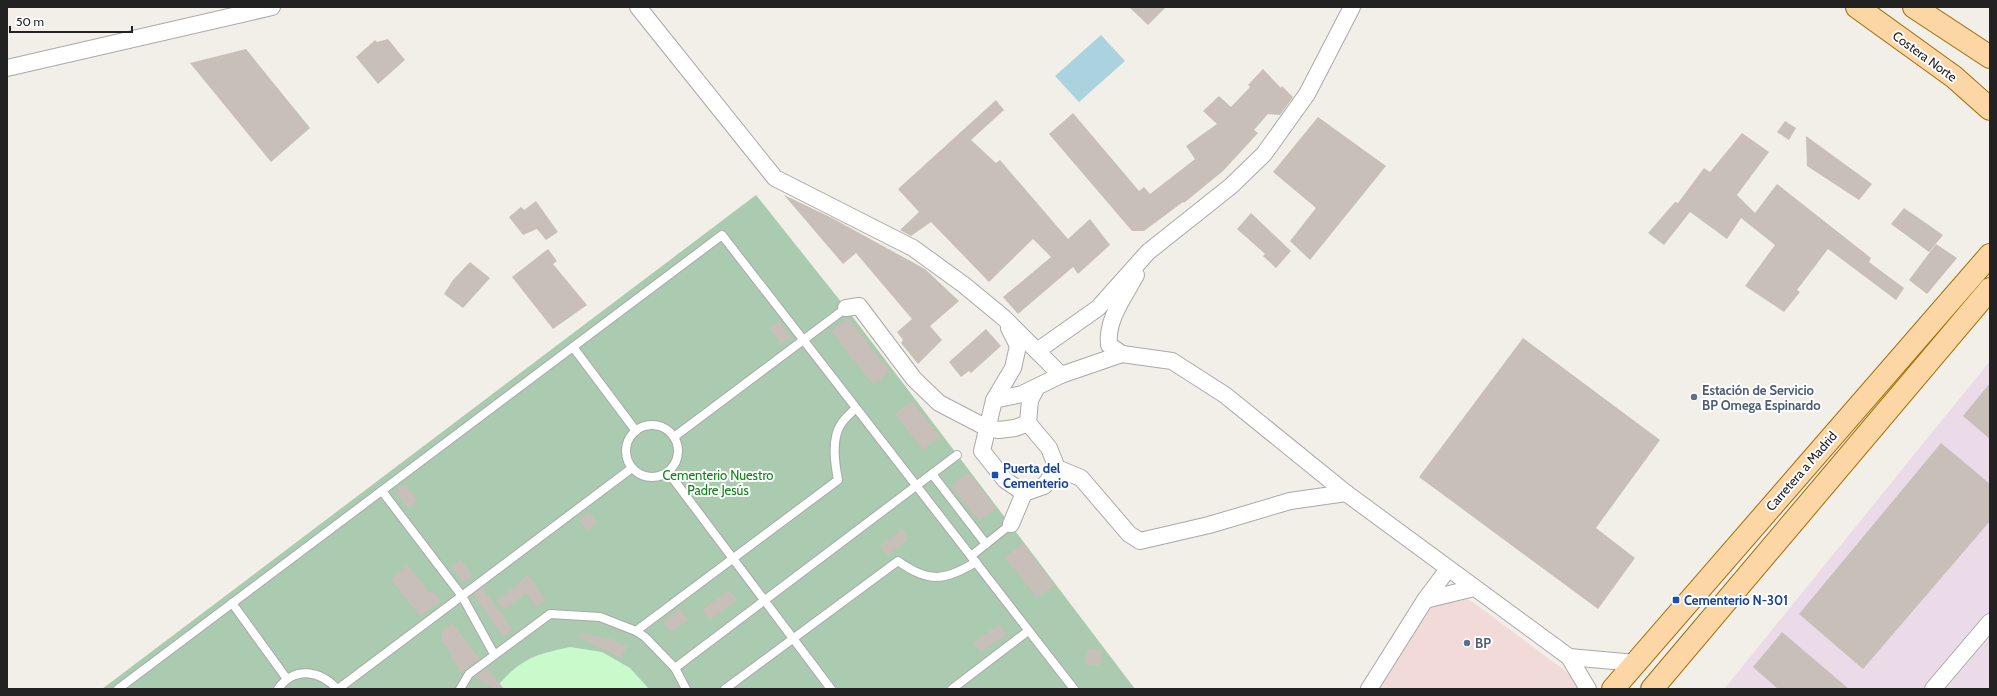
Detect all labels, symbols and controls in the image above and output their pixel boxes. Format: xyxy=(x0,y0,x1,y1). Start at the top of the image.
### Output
scale bar xyxy=(10,8,132,34)
text: 50 m xyxy=(16,14,44,29)
street label: Costera Norte xyxy=(1890,27,1961,85)
place label: Estación de Servicio BP Omega Espinardo xyxy=(1702,382,1821,413)
marker: Estación de Servicio BP Omega Espinardo xyxy=(1689,392,1699,402)
street label: Carretera a Madrid xyxy=(1762,428,1840,514)
place label: Puerta del Cementerio xyxy=(1003,460,1069,491)
park label: Cementerio Nuestro Padre Jesús xyxy=(663,467,773,498)
marker: Puerta del Cementerio xyxy=(990,470,1000,480)
place label: Cementerio N-301 xyxy=(1684,592,1788,608)
marker: Cementerio N-301 xyxy=(1671,595,1681,605)
place label: BP xyxy=(1475,635,1491,651)
marker: BP xyxy=(1462,638,1472,648)

